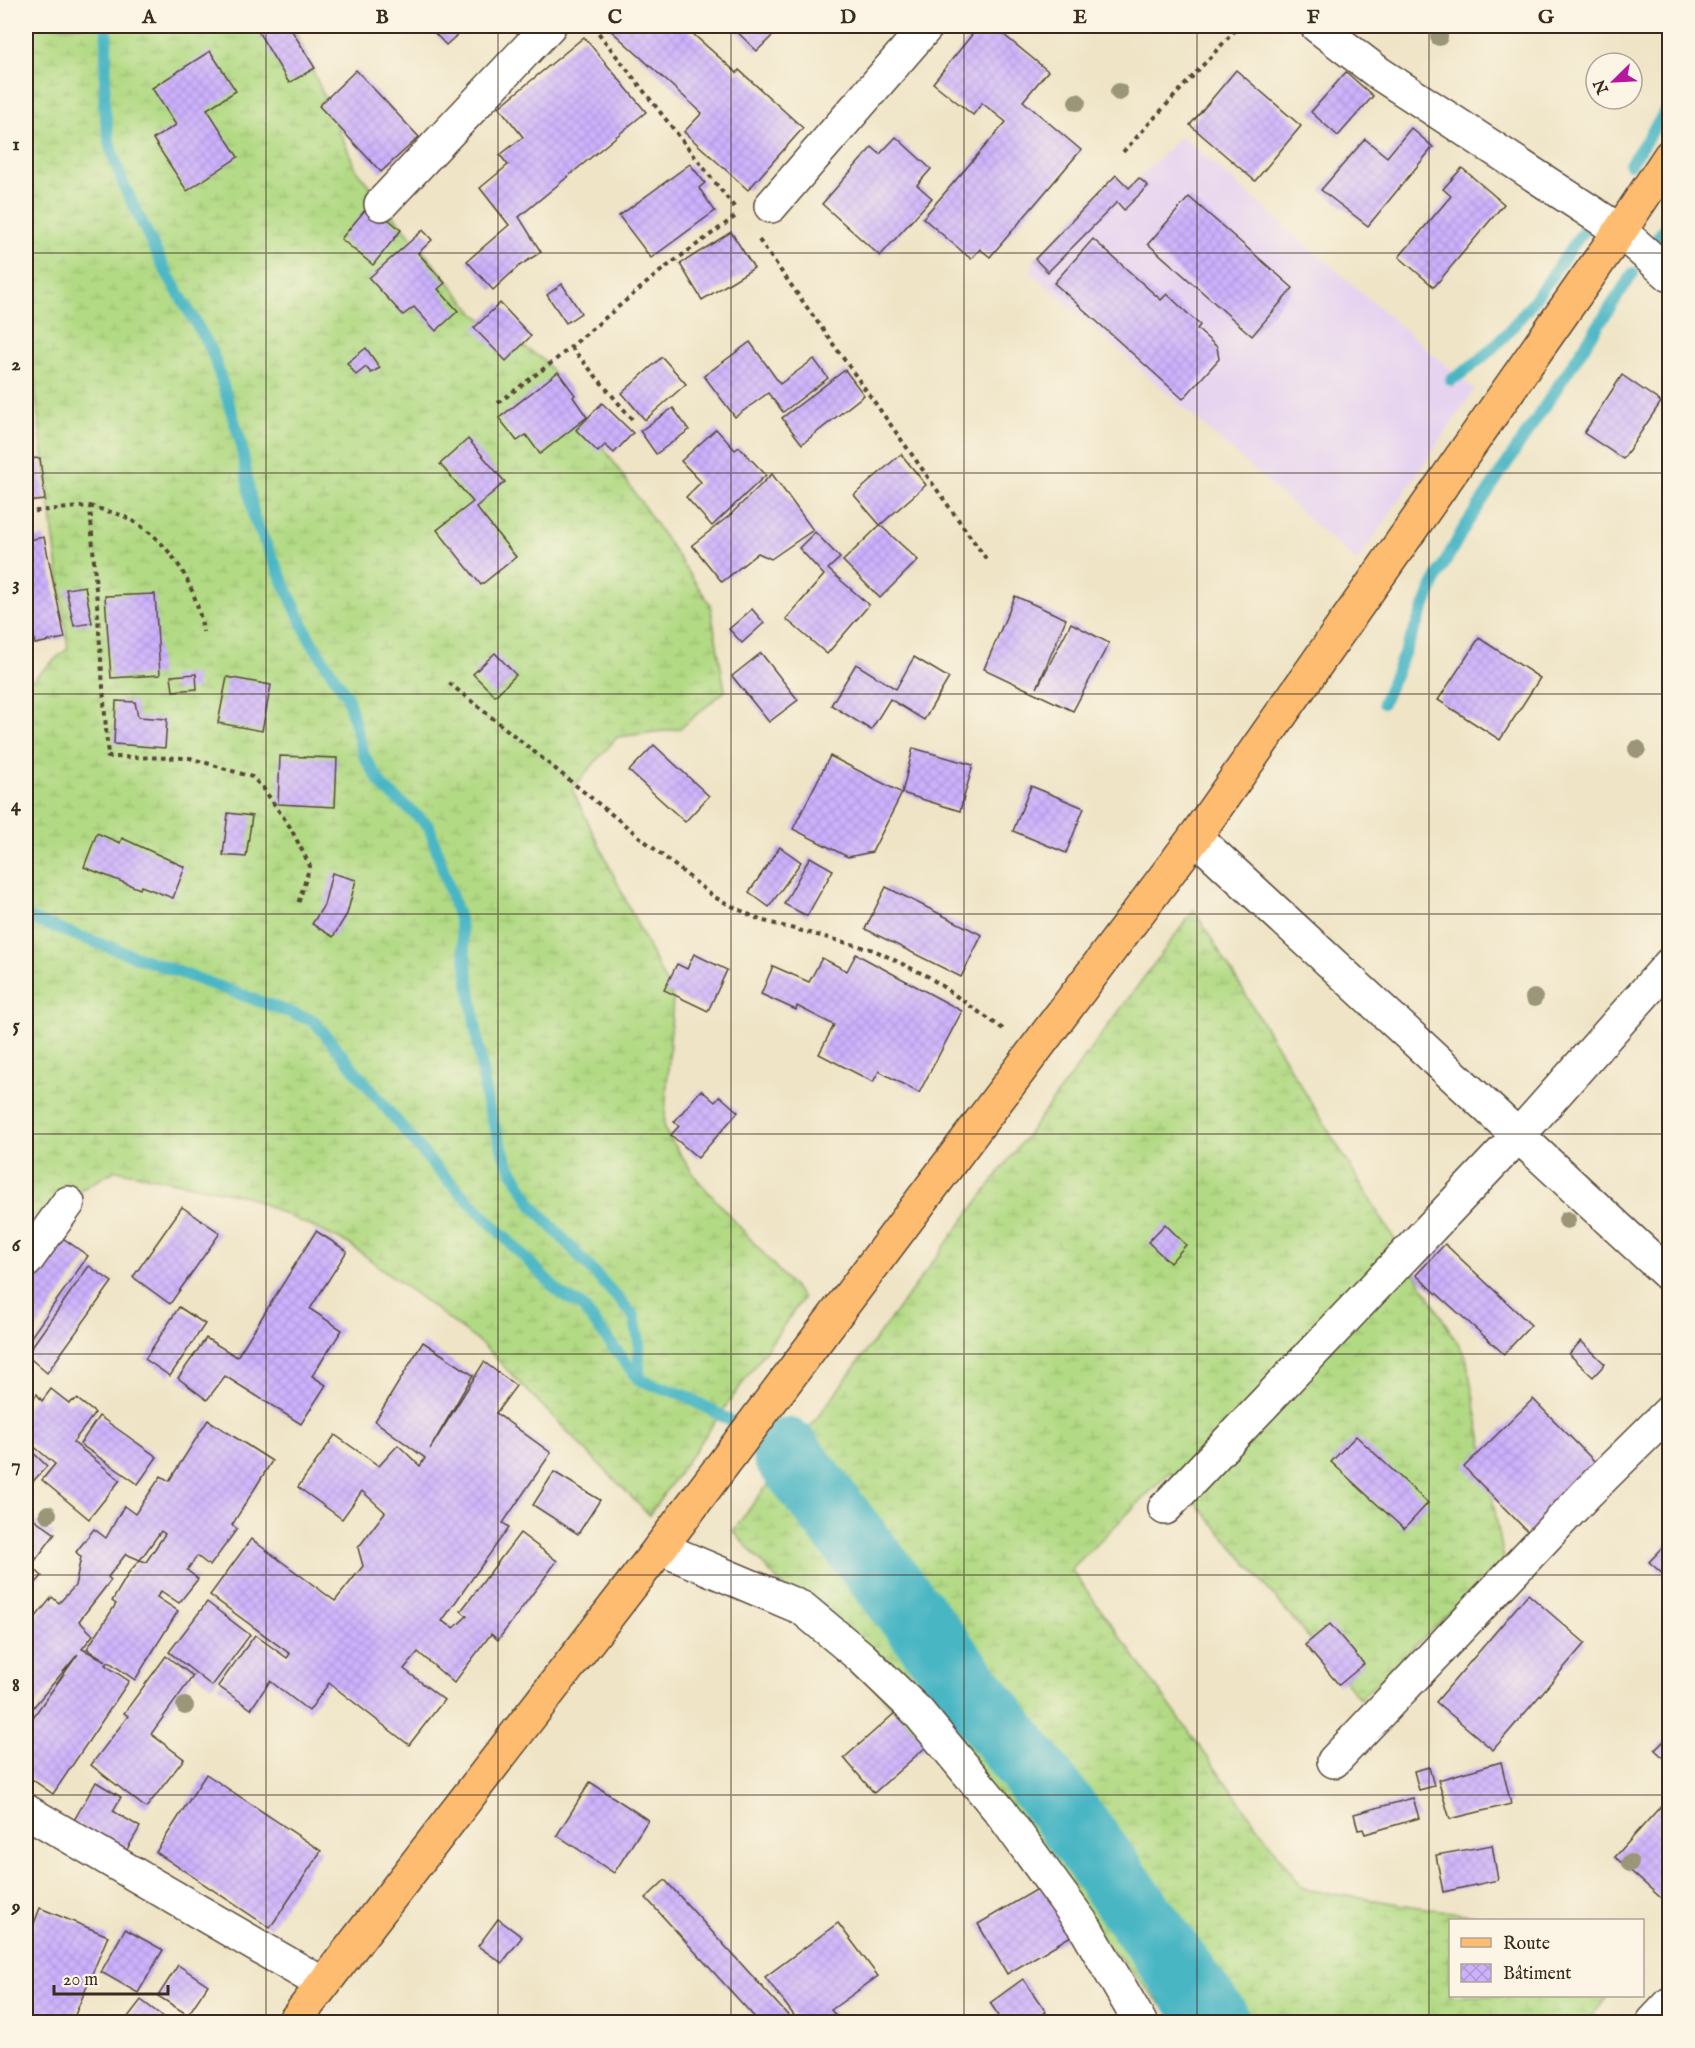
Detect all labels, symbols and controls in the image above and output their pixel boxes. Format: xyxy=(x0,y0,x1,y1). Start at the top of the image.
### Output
text: A xyxy=(141,5,157,30)
text: B xyxy=(375,5,389,30)
text: C xyxy=(608,5,622,30)
text: D xyxy=(840,5,856,30)
text: E xyxy=(1073,5,1087,30)
text: F xyxy=(1307,5,1320,30)
text: G xyxy=(1538,5,1555,30)
north arrow xyxy=(1584,51,1644,111)
text: N xyxy=(1590,76,1614,98)
text: 1 xyxy=(12,132,20,157)
text: 2 xyxy=(11,352,21,377)
text: 3 xyxy=(12,572,20,597)
text: 4 xyxy=(11,793,22,818)
text: 5 xyxy=(12,1013,20,1038)
text: 6 xyxy=(12,1233,22,1258)
text: 7 xyxy=(11,1453,21,1478)
text: 8 xyxy=(12,1673,20,1698)
text: 9 xyxy=(11,1894,21,1919)
legend xyxy=(1449,1919,1644,1997)
text: Route xyxy=(1503,1933,1550,1956)
scale bar xyxy=(54,1958,168,1996)
text: Bâtiment xyxy=(1503,1963,1572,1986)
text: 20 m xyxy=(63,1969,98,1992)

